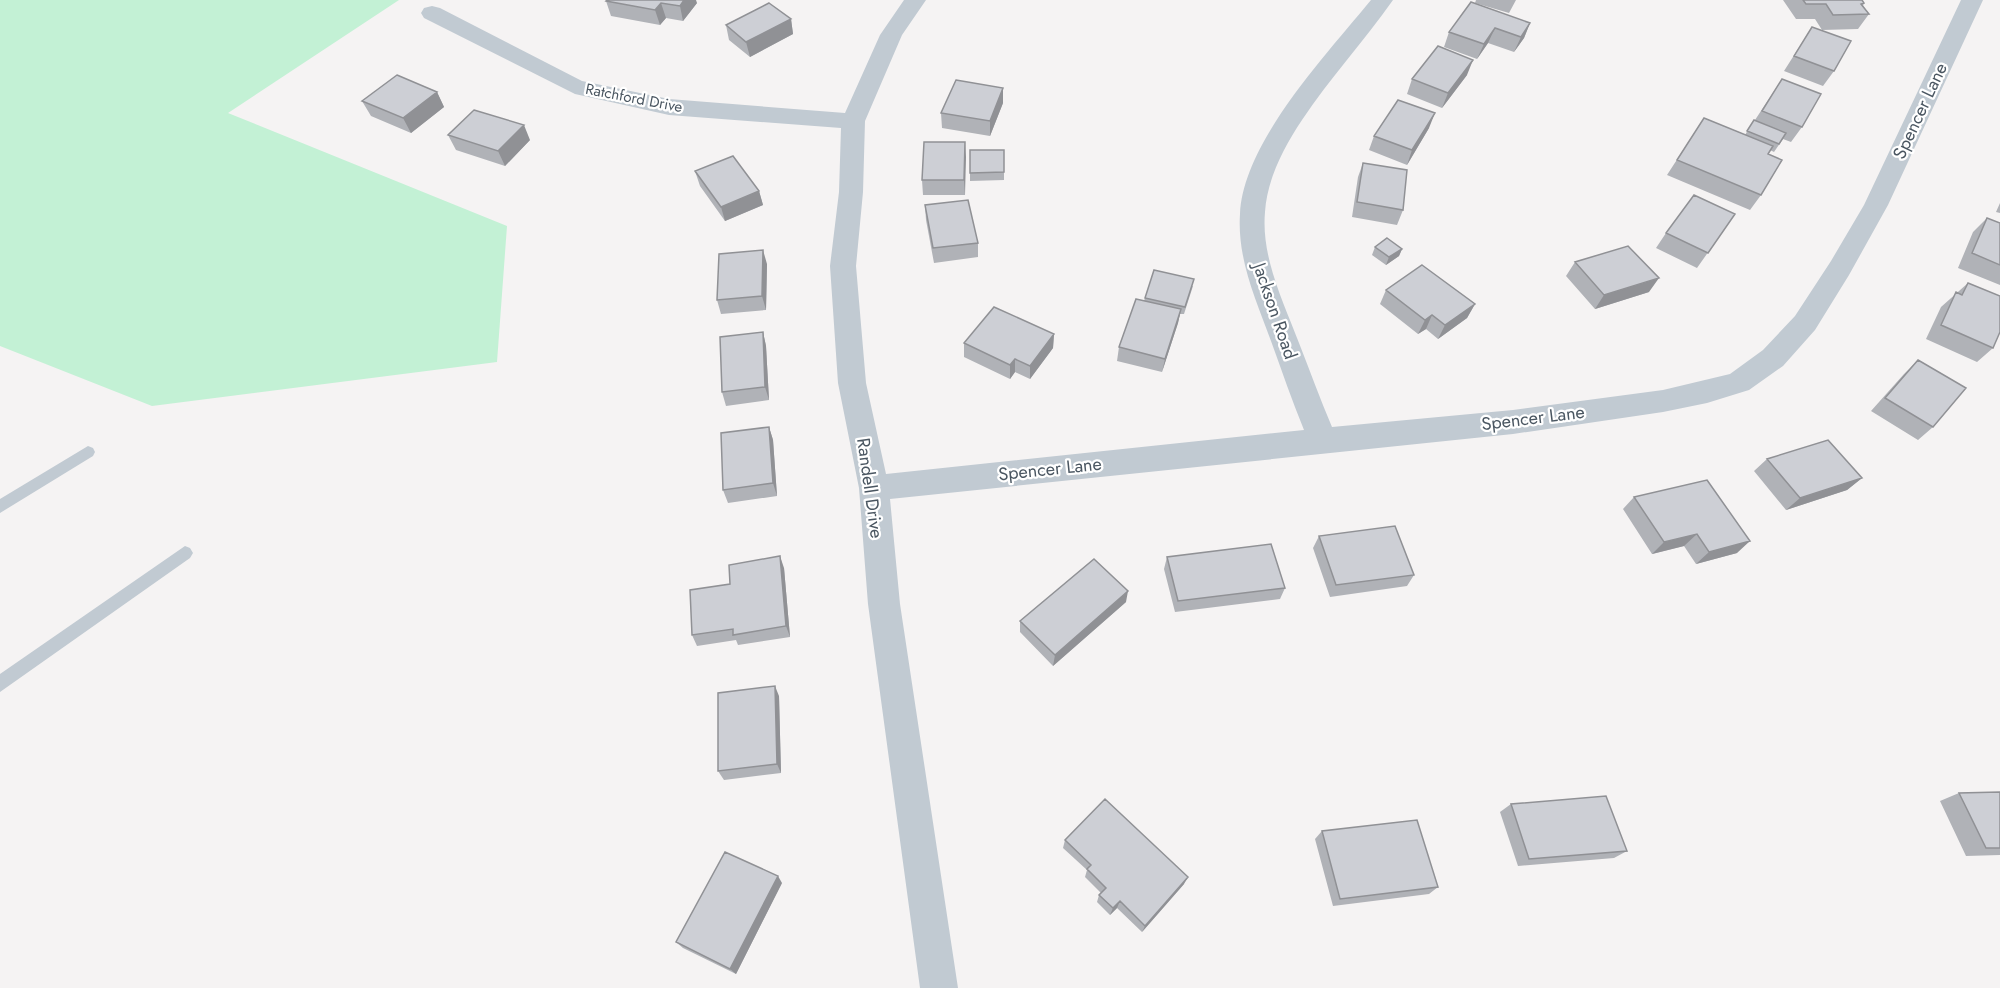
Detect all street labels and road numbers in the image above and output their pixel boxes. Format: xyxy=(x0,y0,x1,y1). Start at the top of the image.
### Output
street label: Spencer Lane xyxy=(1886,58,1954,164)
street label: Ratchford Drive xyxy=(584,78,685,118)
street label: Jackson Road xyxy=(1246,257,1304,363)
street label: Spencer Lane xyxy=(1480,399,1586,437)
street label: Randell Drive xyxy=(850,436,890,540)
street label: Spencer Lane xyxy=(997,451,1103,487)

